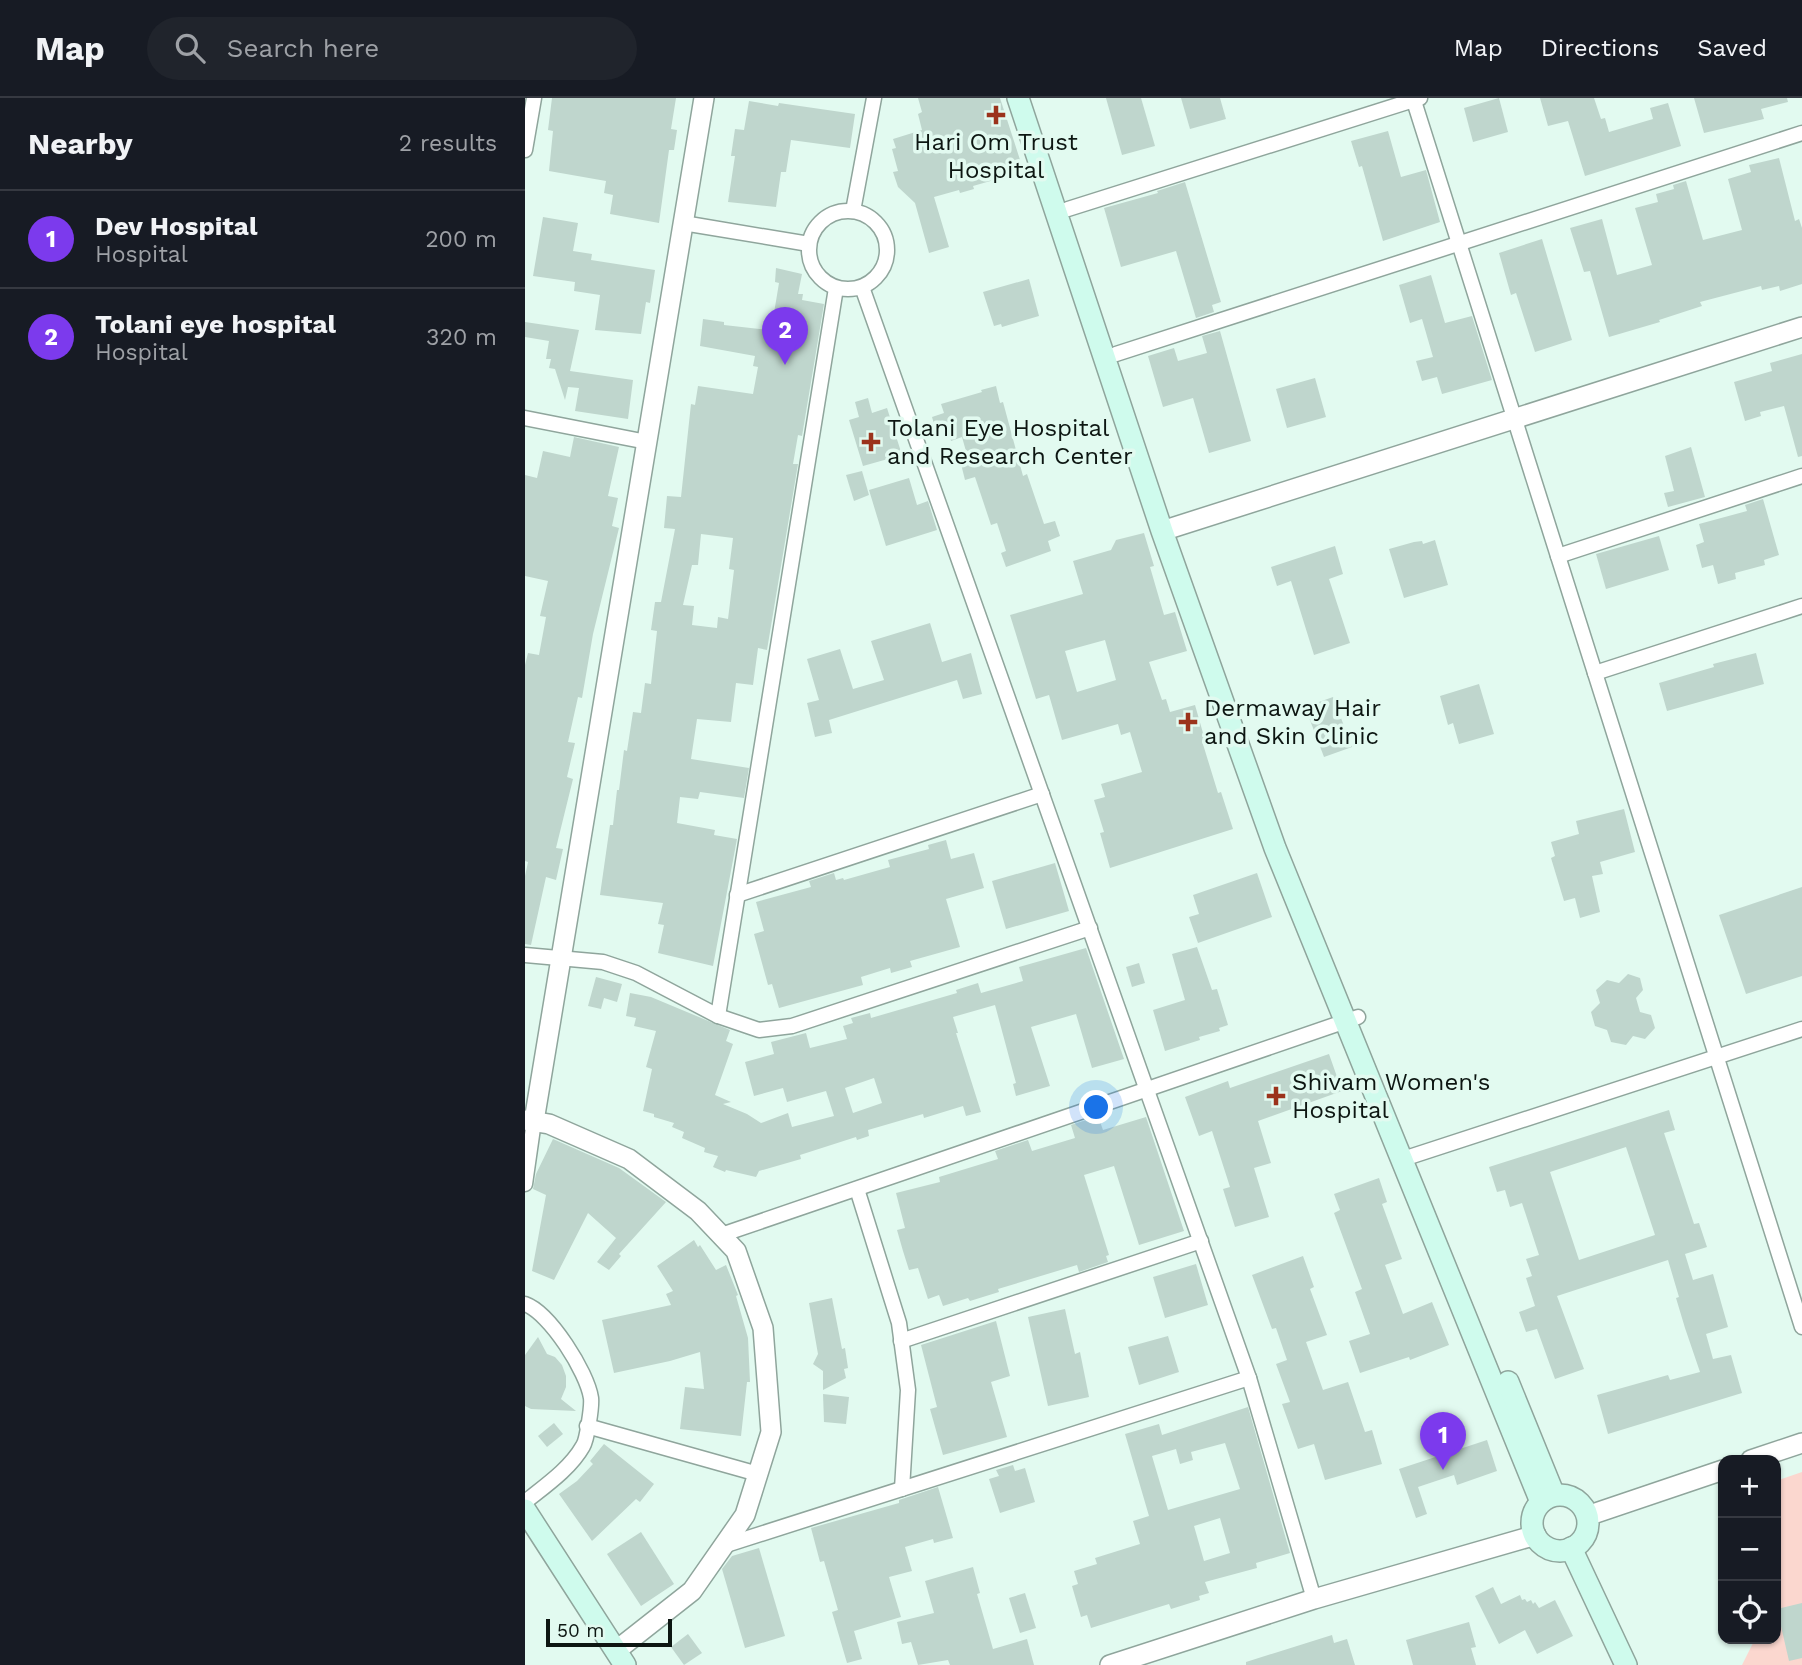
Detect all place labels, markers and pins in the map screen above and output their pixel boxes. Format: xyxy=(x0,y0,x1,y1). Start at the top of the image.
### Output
marker: Hari Om Trust Hospital xyxy=(986,105,1006,125)
place label: Hari Om Trust Hospital xyxy=(914,128,1078,184)
pin: 2 xyxy=(762,307,808,365)
place label: Tolani Eye Hospital and Research Center xyxy=(887,414,1133,470)
marker: Tolani Eye Hospital and Research Center xyxy=(861,432,881,452)
place label: Dermaway Hair and Skin Clinic xyxy=(1204,694,1381,750)
marker: Dermaway Hair and Skin Clinic xyxy=(1178,712,1198,732)
place label: Shivam Women's Hospital xyxy=(1292,1068,1490,1124)
marker: Shivam Women's Hospital xyxy=(1266,1086,1286,1106)
pin: 1 xyxy=(1420,1412,1466,1470)

